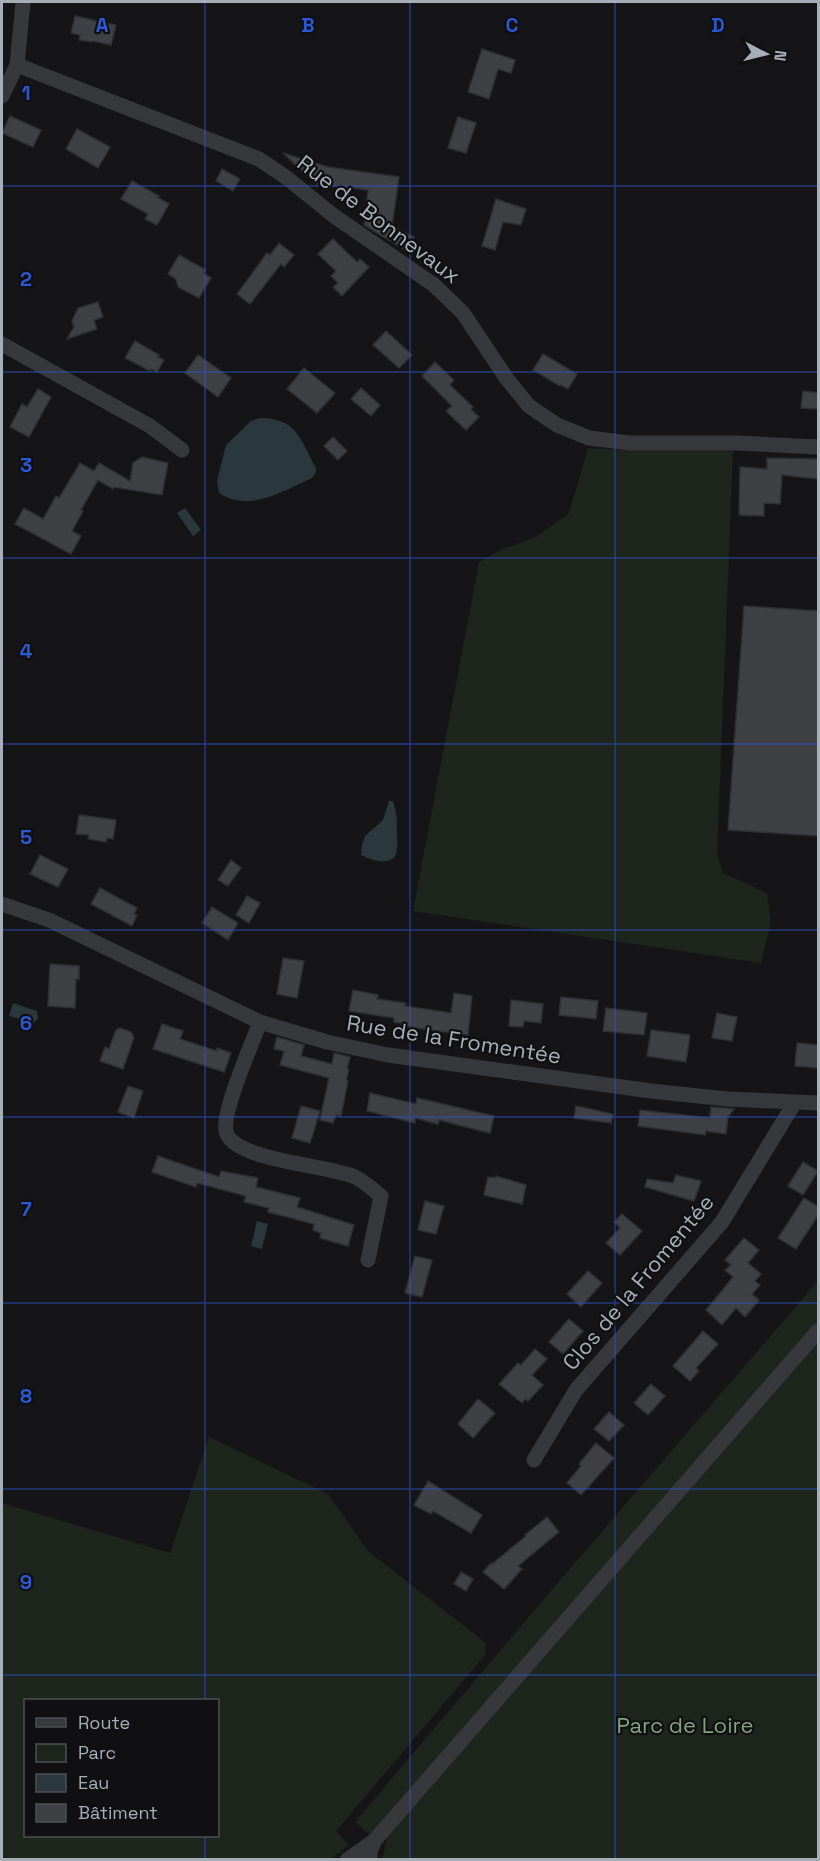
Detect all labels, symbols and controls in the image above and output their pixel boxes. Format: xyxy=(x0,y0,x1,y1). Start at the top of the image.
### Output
text: A xyxy=(96,12,109,38)
text: B xyxy=(301,12,315,38)
text: C xyxy=(506,12,519,38)
text: D xyxy=(711,12,725,38)
north arrow xyxy=(736,24,796,84)
text: N xyxy=(769,49,791,62)
text: 1 xyxy=(21,80,31,106)
street label: Rue de Bonnevaux xyxy=(292,149,466,289)
text: 2 xyxy=(20,266,32,292)
text: 3 xyxy=(20,452,32,478)
text: 4 xyxy=(20,638,33,664)
text: 5 xyxy=(20,824,32,850)
street label: Rue de la Fromentée xyxy=(345,1008,563,1070)
text: 6 xyxy=(20,1010,32,1036)
street label: Clos de la Fromentée xyxy=(556,1188,720,1376)
text: 7 xyxy=(20,1196,32,1222)
text: 8 xyxy=(20,1383,32,1409)
text: 9 xyxy=(20,1569,32,1595)
legend xyxy=(24,1699,219,1837)
text: Route xyxy=(78,1711,130,1734)
park label: Parc de Loire xyxy=(616,1711,754,1739)
text: Parc xyxy=(78,1741,116,1764)
text: Eau xyxy=(78,1771,109,1794)
text: Bâtiment xyxy=(78,1801,158,1824)

